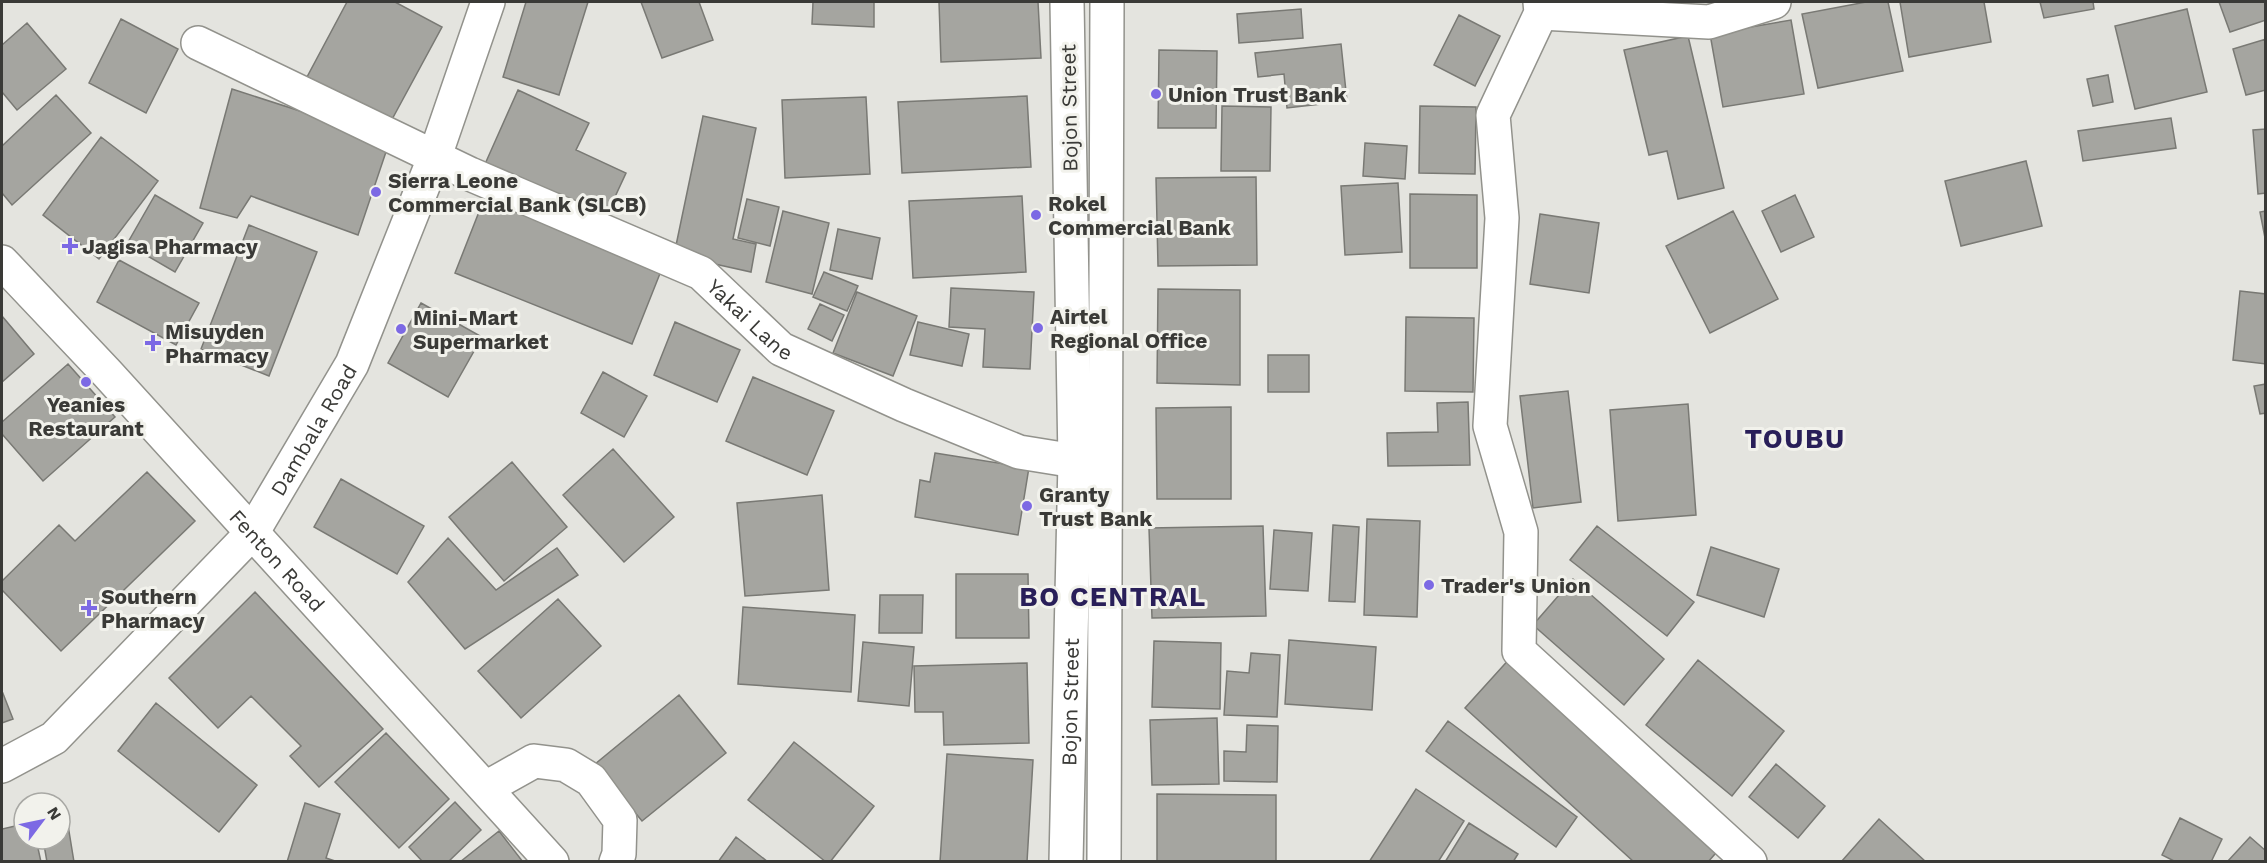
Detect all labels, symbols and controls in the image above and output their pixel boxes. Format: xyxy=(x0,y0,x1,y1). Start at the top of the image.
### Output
street label: Bojon Street xyxy=(1055,44,1083,172)
place label: Union Trust Bank xyxy=(1168,82,1348,107)
marker: Union Trust Bank xyxy=(1149,87,1163,101)
place label: Sierra Leone Commercial Bank (SLCB) xyxy=(388,168,647,217)
marker: Sierra Leone Commercial Bank (SLCB) xyxy=(369,185,383,199)
place label: Rokel Commercial Bank xyxy=(1048,191,1232,240)
marker: Rokel Commercial Bank xyxy=(1029,208,1043,222)
place label: Jagisa Pharmacy xyxy=(82,234,258,259)
marker: Jagisa Pharmacy xyxy=(63,239,77,253)
street label: Yakai Lane xyxy=(702,273,797,365)
place label: Airtel Regional Office xyxy=(1050,304,1208,353)
place label: Mini-Mart Supermarket xyxy=(413,305,549,354)
place label: Misuyden Pharmacy xyxy=(165,319,269,368)
marker: Airtel Regional Office xyxy=(1031,321,1045,335)
marker: Mini-Mart Supermarket xyxy=(394,322,408,336)
marker: Misuyden Pharmacy xyxy=(146,336,160,350)
street label: Dambala Road xyxy=(265,360,362,500)
marker: Yeanies Restaurant xyxy=(79,375,93,389)
place label: Yeanies Restaurant xyxy=(28,392,144,441)
district label: TOUBU xyxy=(1744,423,1846,455)
place label: Granty Trust Bank xyxy=(1039,482,1153,531)
marker: Granty Trust Bank xyxy=(1020,499,1034,513)
street label: Fenton Road xyxy=(225,504,330,617)
place label: Trader's Union xyxy=(1441,573,1591,598)
marker: Trader's Union xyxy=(1422,578,1436,592)
district label: BO CENTRAL xyxy=(1019,581,1207,613)
place label: Southern Pharmacy xyxy=(101,584,205,633)
marker: Southern Pharmacy xyxy=(82,601,96,615)
street label: Bojon Street xyxy=(1056,638,1084,766)
north arrow xyxy=(12,791,72,851)
text: N xyxy=(43,803,65,823)

